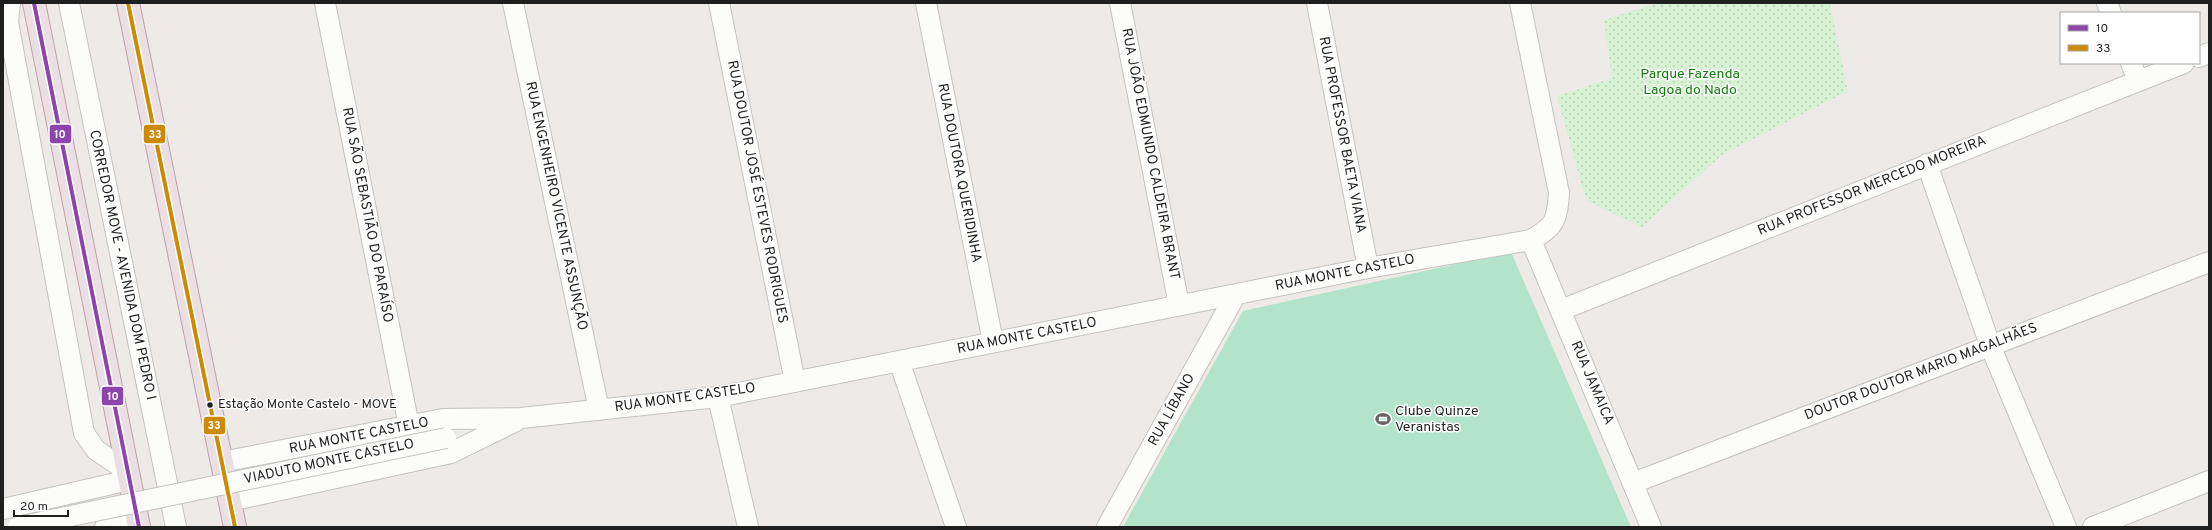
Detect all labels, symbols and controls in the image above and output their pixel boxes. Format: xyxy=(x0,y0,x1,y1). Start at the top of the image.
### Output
legend xyxy=(2060,12,2200,64)
text: 10 xyxy=(2096,21,2108,37)
street label: RUA JOÃO EDMUNDO CALDEIRA BRANT xyxy=(1117,27,1183,281)
street label: RUA PROFESSOR BAETA VIANA xyxy=(1315,35,1369,235)
text: 33 xyxy=(2096,41,2110,57)
street label: RUA DOUTOR JOSÉ ESTEVES RODRIGUES xyxy=(723,59,792,325)
park label: Parque Fazenda Lagoa do Nado xyxy=(1640,66,1740,99)
street label: RUA ENGENHEIRO VICENTE ASSUNÇÃO xyxy=(521,80,591,332)
street label: RUA DOUTORA QUERIDINHA xyxy=(933,82,985,264)
street label: RUA SÃO SEBASTIÃO DO PARAÍSO xyxy=(338,106,397,324)
line badge: 10 xyxy=(49,124,72,144)
line badge: 33 xyxy=(143,124,166,144)
text: 10 xyxy=(54,128,66,142)
street label: CORREDOR MOVE - AVENIDA DOM PEDRO I xyxy=(85,128,159,402)
text: 33 xyxy=(148,128,162,142)
street label: RUA PROFESSOR MERCEDO MOREIRA xyxy=(1755,132,1989,240)
street label: RUA MONTE CASTELO xyxy=(1274,251,1416,295)
street label: RUA MONTE CASTELO xyxy=(956,314,1098,358)
street label: DOUTOR DOUTOR MARIO MAGALHÃES xyxy=(1802,320,2040,424)
street label: RUA JAMAICA xyxy=(1567,339,1617,427)
street label: RUA LÍBANO xyxy=(1144,370,1199,449)
street label: RUA MONTE CASTELO xyxy=(613,380,757,416)
line badge: 10 xyxy=(101,386,124,406)
text: 10 xyxy=(107,390,119,404)
place label: Estação Monte Castelo - MOVE xyxy=(218,397,397,413)
marker: Estação Monte Castelo - MOVE xyxy=(205,400,215,410)
place label: Clube Quinze Veranistas xyxy=(1395,403,1479,436)
sports icon: Clube Quinze Veranistas xyxy=(1374,410,1392,428)
street label: RUA MONTE CASTELO xyxy=(288,414,430,458)
line badge: 33 xyxy=(203,416,226,435)
text: 33 xyxy=(207,419,221,433)
street label: VIADUTO MONTE CASTELO xyxy=(242,436,416,488)
scale bar xyxy=(14,492,68,518)
text: 20 m xyxy=(20,499,48,515)

